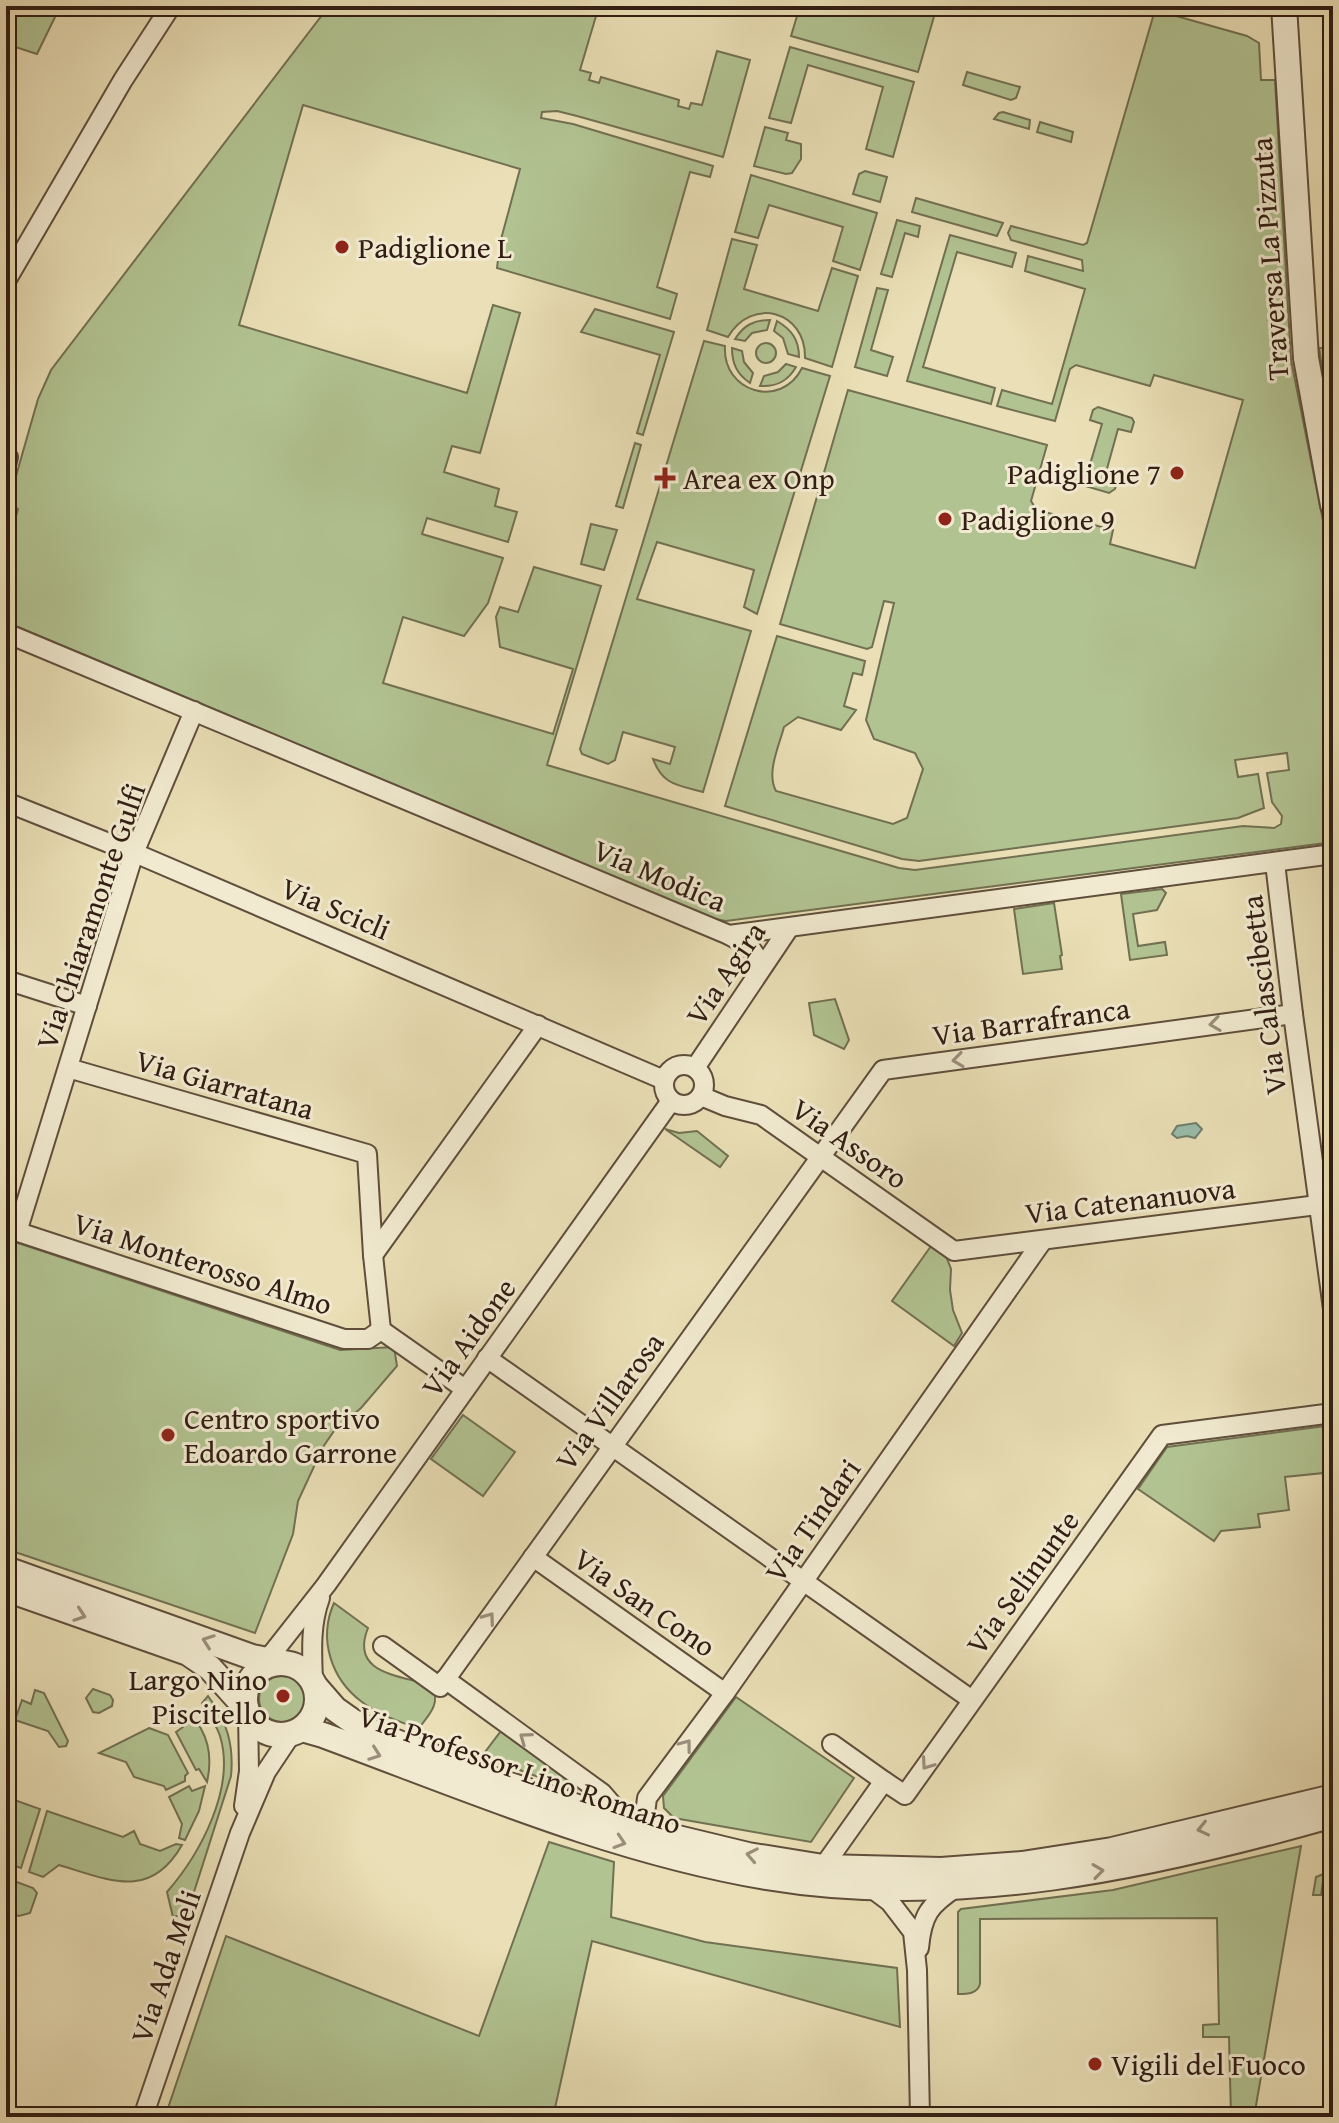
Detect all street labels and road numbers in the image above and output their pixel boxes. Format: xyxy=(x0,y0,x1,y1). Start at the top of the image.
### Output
street label: Traversa La Pizzuta xyxy=(1239,136,1299,382)
street label: Via Chiaramonte Gulfi xyxy=(24,777,156,1055)
street label: Via Modica xyxy=(587,827,733,923)
street label: Via Scicli xyxy=(275,865,397,951)
street label: Via Calascibetta xyxy=(1229,893,1297,1097)
street label: Via Agira xyxy=(674,912,776,1034)
street label: Via Barrafranca xyxy=(929,985,1133,1057)
street label: Via Giarratana xyxy=(131,1038,319,1130)
street label: Via Assoro xyxy=(783,1087,917,1199)
street label: Via Catenanuova xyxy=(1022,1165,1238,1235)
street label: Via Monterosso Almo xyxy=(68,1200,338,1326)
street label: Via Aidone xyxy=(410,1268,526,1406)
street label: Via Villarosa xyxy=(544,1323,674,1479)
street label: Via Tindari xyxy=(753,1449,871,1591)
street label: Via Selinunte xyxy=(955,1501,1089,1663)
street label: Via San Cono xyxy=(565,1537,725,1667)
street label: Via Professor Lino Romano xyxy=(352,1693,688,1845)
street label: Via Ada Meli xyxy=(118,1883,212,2049)

